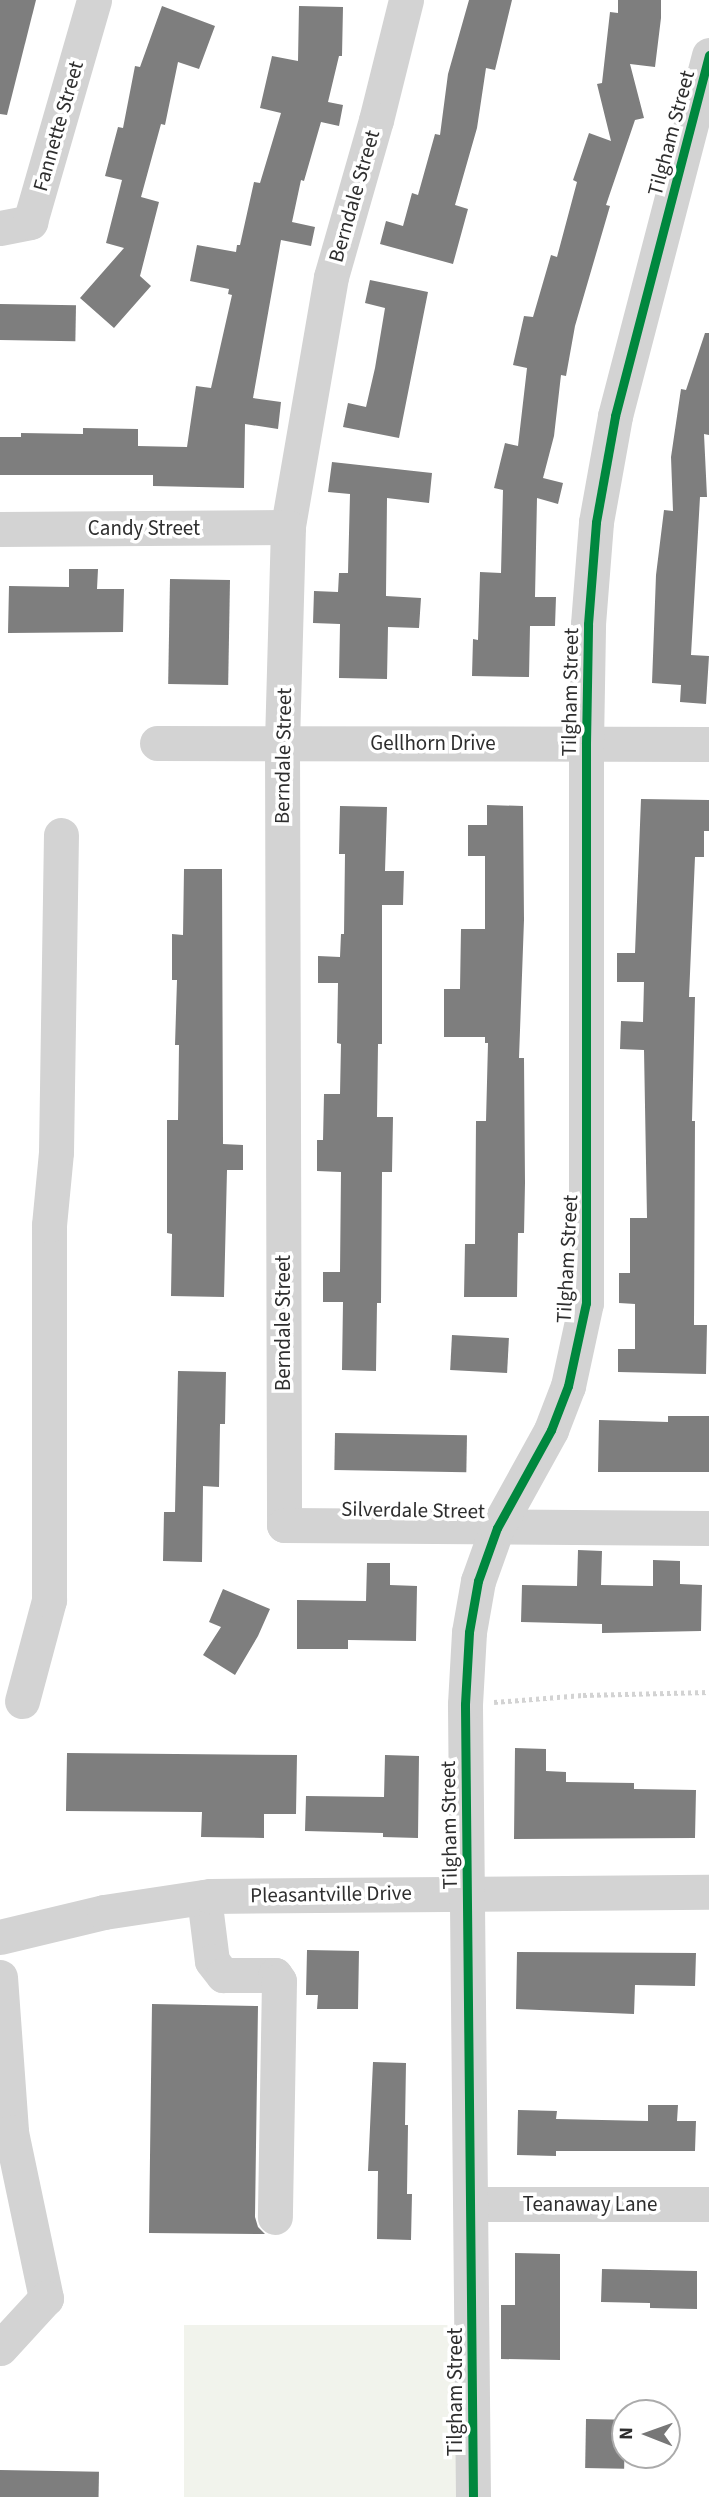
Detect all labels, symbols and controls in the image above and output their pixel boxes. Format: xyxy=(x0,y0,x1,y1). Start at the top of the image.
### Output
street label: Fannette Street xyxy=(27,58,89,194)
street label: Tilgham Street xyxy=(642,68,700,198)
street label: Berndale Street xyxy=(323,127,385,265)
street label: Candy Street xyxy=(88,515,200,541)
street label: Tilgham Street xyxy=(556,627,584,757)
street label: Berndale Street xyxy=(269,688,297,824)
street label: Gellhorn Drive xyxy=(370,730,496,756)
street label: Tilgham Street xyxy=(551,1194,583,1324)
street label: Berndale Street xyxy=(270,1255,296,1391)
street label: Silverdale Street xyxy=(341,1496,485,1524)
street label: Tilgham Street xyxy=(435,1760,463,1890)
street label: Pleasantville Drive xyxy=(250,1880,412,1908)
street label: Teanaway Lane xyxy=(523,2191,657,2217)
street label: Tilgham Street xyxy=(442,2328,468,2456)
north arrow xyxy=(611,2399,681,2469)
text: N xyxy=(613,2427,640,2440)

